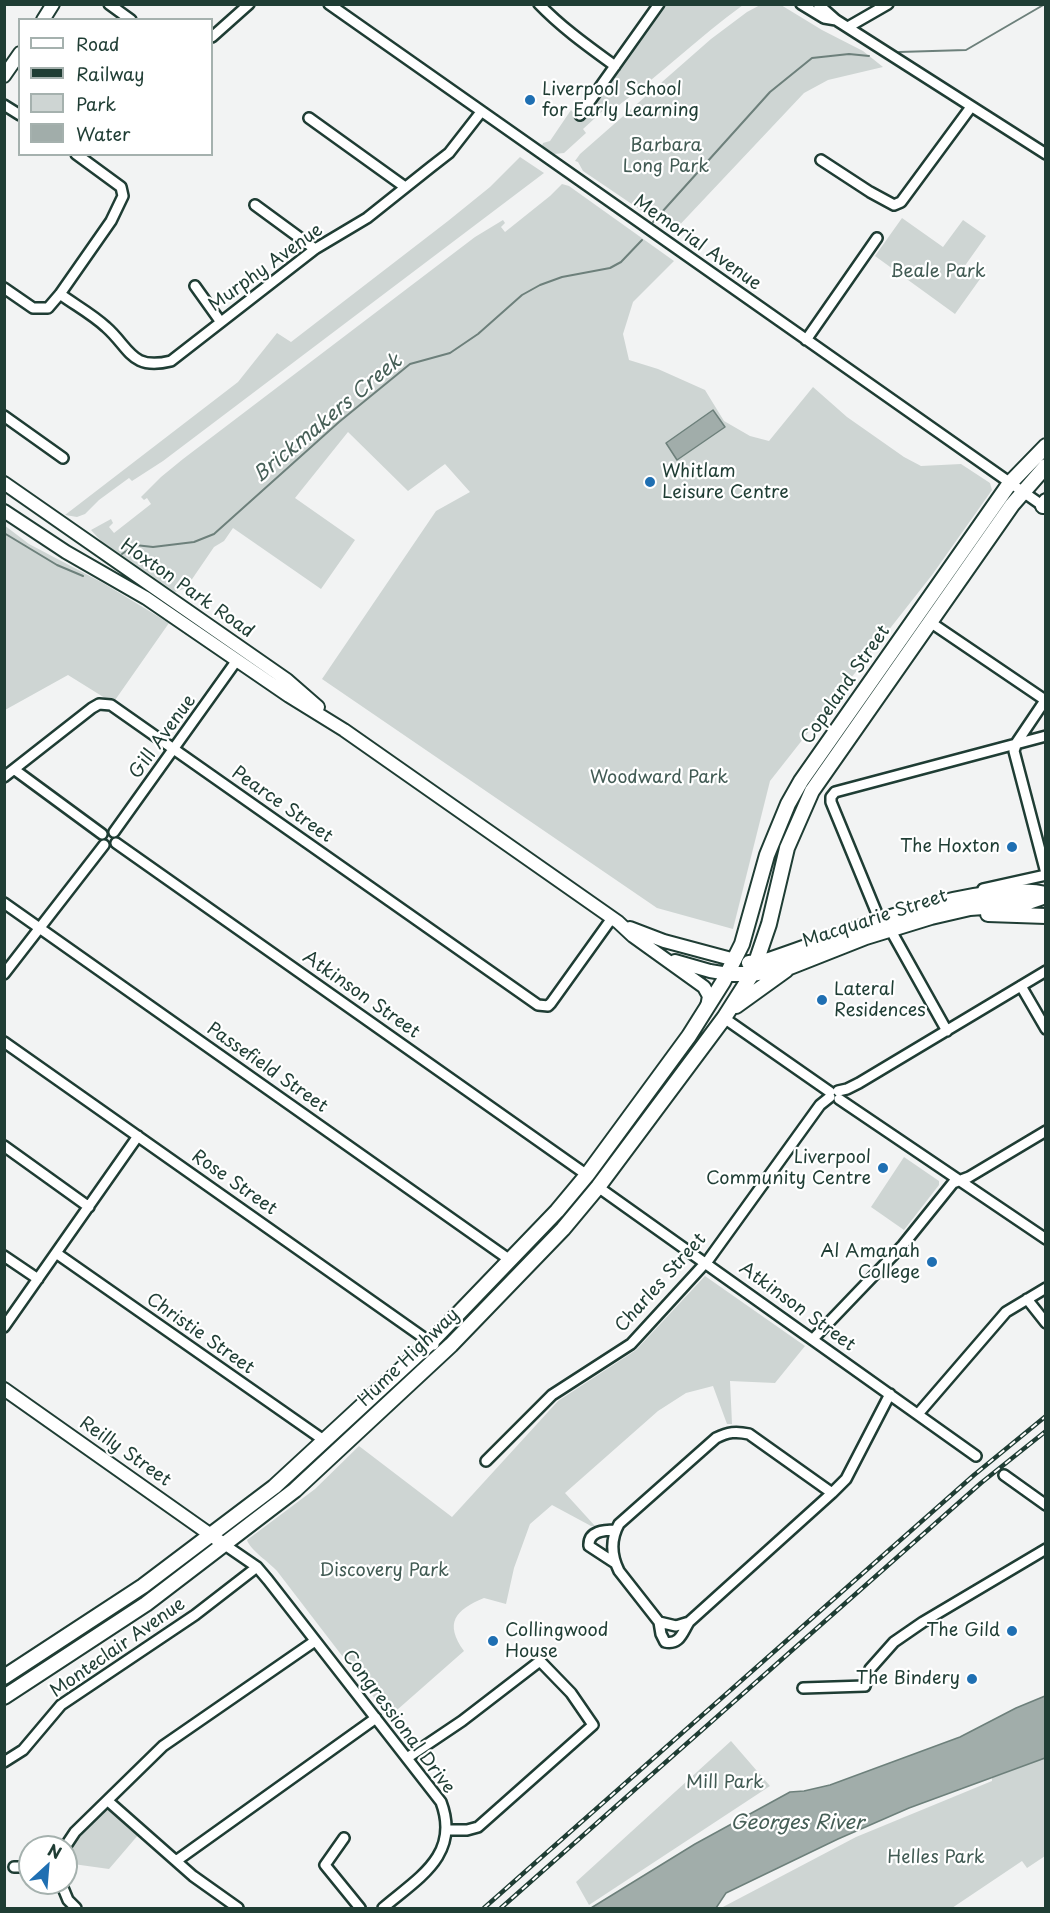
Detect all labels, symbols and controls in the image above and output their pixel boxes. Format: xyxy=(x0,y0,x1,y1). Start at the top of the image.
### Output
legend xyxy=(18,18,213,156)
text: Road xyxy=(76,30,120,57)
text: Railway xyxy=(76,60,144,87)
place label: Liverpool School for Early Learning xyxy=(542,79,699,122)
text: Park xyxy=(76,90,116,117)
marker: Liverpool School for Early Learning xyxy=(523,93,537,107)
text: Water xyxy=(76,120,130,147)
park label: Barbara Long Park xyxy=(623,135,709,178)
street label: Memorial Avenue xyxy=(629,191,765,295)
street label: Murphy Avenue xyxy=(205,219,327,317)
park label: Beale Park xyxy=(890,261,986,283)
water label: Brickmakers Creek xyxy=(249,350,407,488)
place label: Whitlam Leisure Centre xyxy=(662,461,789,504)
marker: Whitlam Leisure Centre xyxy=(643,475,657,489)
street label: Hoxton Park Road xyxy=(116,535,258,643)
street label: Copeland Street xyxy=(797,621,895,749)
street label: Gill Avenue xyxy=(125,691,201,783)
street label: Pearce Street xyxy=(227,762,337,848)
park label: Woodward Park xyxy=(590,767,728,789)
place label: The Hoxton xyxy=(900,836,1000,858)
marker: The Hoxton xyxy=(1005,840,1019,854)
street label: Macquarie Street xyxy=(800,885,950,953)
street label: Atkinson Street xyxy=(298,947,424,1043)
place label: Lateral Residences xyxy=(834,979,926,1022)
marker: Lateral Residences xyxy=(815,993,829,1007)
street label: Passefield Street xyxy=(202,1018,332,1118)
street label: Rose Street xyxy=(187,1146,281,1220)
place label: Liverpool Community Centre xyxy=(706,1147,871,1190)
marker: Liverpool Community Centre xyxy=(876,1161,890,1175)
street label: Charles Street xyxy=(611,1229,711,1337)
place label: Al Amanah College xyxy=(821,1241,920,1284)
marker: Al Amanah College xyxy=(925,1255,939,1269)
street label: Atkinson Street xyxy=(735,1258,859,1356)
street label: Christie Street xyxy=(142,1289,258,1379)
street label: Hume Highway xyxy=(354,1304,464,1412)
street label: Reilly Street xyxy=(75,1413,175,1491)
park label: Discovery Park xyxy=(319,1560,449,1582)
street label: Monteclair Avenue xyxy=(46,1593,190,1703)
place label: Collingwood House xyxy=(505,1620,608,1662)
place label: The Gild xyxy=(926,1620,1000,1642)
marker: The Gild xyxy=(1005,1624,1019,1638)
marker: Collingwood House xyxy=(486,1634,500,1648)
street label: Congressional Drive xyxy=(337,1646,459,1798)
place label: The Bindery xyxy=(856,1668,960,1690)
marker: The Bindery xyxy=(965,1672,979,1686)
park label: Mill Park xyxy=(686,1772,764,1794)
water label: Georges River xyxy=(730,1811,864,1835)
north arrow xyxy=(18,1835,78,1895)
text: N xyxy=(44,1837,66,1864)
park label: Helles Park xyxy=(887,1847,985,1869)

